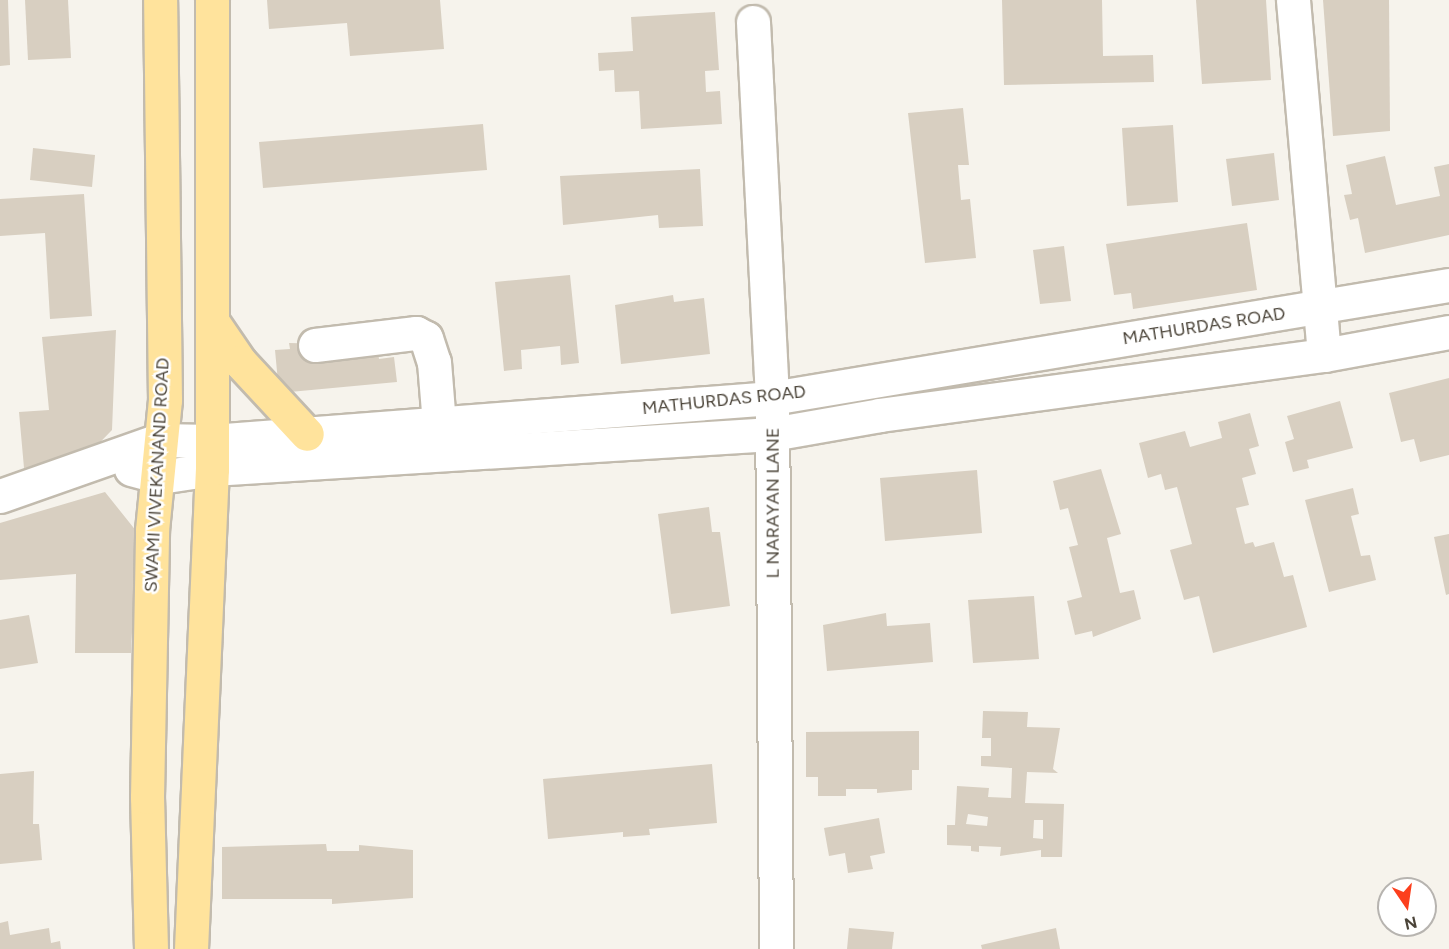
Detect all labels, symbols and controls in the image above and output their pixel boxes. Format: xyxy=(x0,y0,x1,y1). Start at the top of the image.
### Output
street label: MATHURDAS ROAD xyxy=(1121,302,1287,350)
street label: SWAMI VIVEKANAND ROAD xyxy=(140,357,174,593)
street label: MATHURDAS ROAD xyxy=(641,381,807,419)
street label: L NARAYAN LANE xyxy=(762,428,784,578)
north arrow xyxy=(1377,877,1437,937)
text: N xyxy=(1403,912,1419,934)

